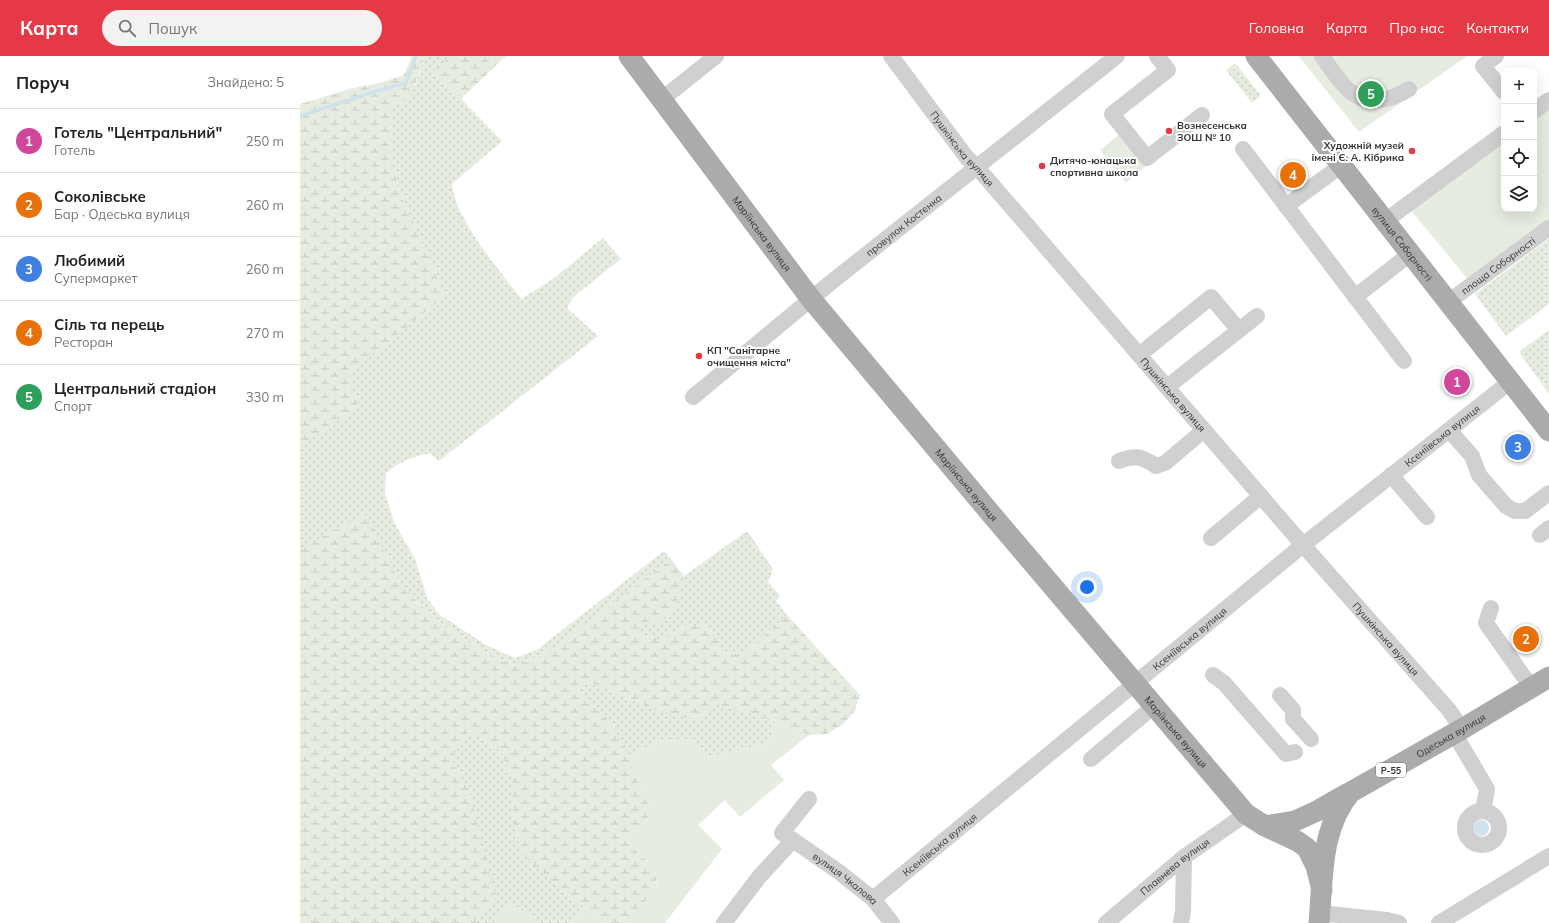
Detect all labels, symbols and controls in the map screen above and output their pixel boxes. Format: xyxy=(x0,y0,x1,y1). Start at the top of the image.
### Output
search box xyxy=(102,10,382,46)
text: Карта xyxy=(20,16,78,40)
icon: search xyxy=(116,17,138,39)
text: Пошук xyxy=(148,19,197,38)
text: Головна xyxy=(1249,19,1304,37)
text: Карта xyxy=(1326,19,1367,37)
text: Про нас xyxy=(1389,19,1444,37)
text: Контакти xyxy=(1466,19,1529,37)
map controls xyxy=(1501,68,1537,212)
button: + xyxy=(1501,68,1537,104)
text: Поруч xyxy=(16,72,69,93)
text: Знайдено: 5 xyxy=(207,74,284,90)
pin: 5 xyxy=(1358,79,1384,109)
button: − xyxy=(1501,104,1537,140)
street label: Пушкінська вулиця xyxy=(928,108,997,189)
place label: Вознесенська ЗОШ № 10 xyxy=(1177,119,1247,144)
text: Готель "Центральний" xyxy=(54,123,222,142)
marker: Вознесенська ЗОШ № 10 xyxy=(1164,126,1174,136)
text: 1 xyxy=(25,133,33,149)
text: 250 m xyxy=(246,133,284,149)
place label: Художній музей імені Є. А. Кібрика xyxy=(1312,139,1404,164)
button: locate xyxy=(1501,140,1537,176)
text: Готель xyxy=(54,142,95,158)
marker: Художній музей імені Є. А. Кібрика xyxy=(1407,146,1417,156)
place label: Дитячо-юнацька спортивна школа xyxy=(1050,154,1138,179)
pin: 4 xyxy=(1280,160,1306,190)
marker: Дитячо-юнацька спортивна школа xyxy=(1037,161,1047,171)
button: layers xyxy=(1501,176,1537,212)
text: Соколівське xyxy=(54,187,146,206)
street label: провулок Костенка xyxy=(863,191,944,259)
street label: Маріїнська вулиця xyxy=(730,194,794,274)
text: 2 xyxy=(25,197,33,213)
text: 260 m xyxy=(246,197,284,213)
street label: вулиця Соборності xyxy=(1369,204,1436,283)
text: Бар · Одеська вулиця xyxy=(54,206,190,222)
street label: площа Соборності xyxy=(1458,234,1538,297)
text: Любимий xyxy=(54,251,125,270)
text: 3 xyxy=(25,261,33,277)
text: 260 m xyxy=(246,261,284,277)
text: Супермаркет xyxy=(54,270,137,286)
text: Сіль та перець xyxy=(54,315,165,334)
text: 4 xyxy=(25,325,33,341)
text: 270 m xyxy=(246,325,284,341)
text: Ресторан xyxy=(54,334,113,350)
place label: КП "Санітарне очищення міста" xyxy=(707,344,791,369)
marker: КП "Санітарне очищення міста" xyxy=(694,351,704,361)
street label: Пушкінська вулиця xyxy=(1138,355,1209,434)
pin: 1 xyxy=(1444,367,1470,397)
text: Центральний стадіон xyxy=(54,379,216,398)
text: 5 xyxy=(25,389,33,405)
text: 330 m xyxy=(246,389,284,405)
text: Спорт xyxy=(54,398,92,414)
street label: Ксеніївська вулиця xyxy=(1402,402,1482,469)
pin: 3 xyxy=(1505,432,1531,462)
street label: Маріїнська вулиця xyxy=(933,446,1001,524)
your location xyxy=(1077,577,1097,597)
street label: Пушкінська вулиця xyxy=(1350,599,1422,678)
street label: Ксеніївська вулиця xyxy=(1150,604,1229,673)
pin: 2 xyxy=(1513,624,1539,654)
street label: Маріїнська вулиця xyxy=(1142,693,1211,771)
street label: Одеська вулиця xyxy=(1413,710,1488,760)
road number: Р-55 xyxy=(1376,763,1406,777)
street label: Ксеніївська вулиця xyxy=(900,810,979,879)
street label: Плавнева вулиця xyxy=(1137,835,1212,898)
street label: вулиця Чкалова xyxy=(810,849,881,907)

